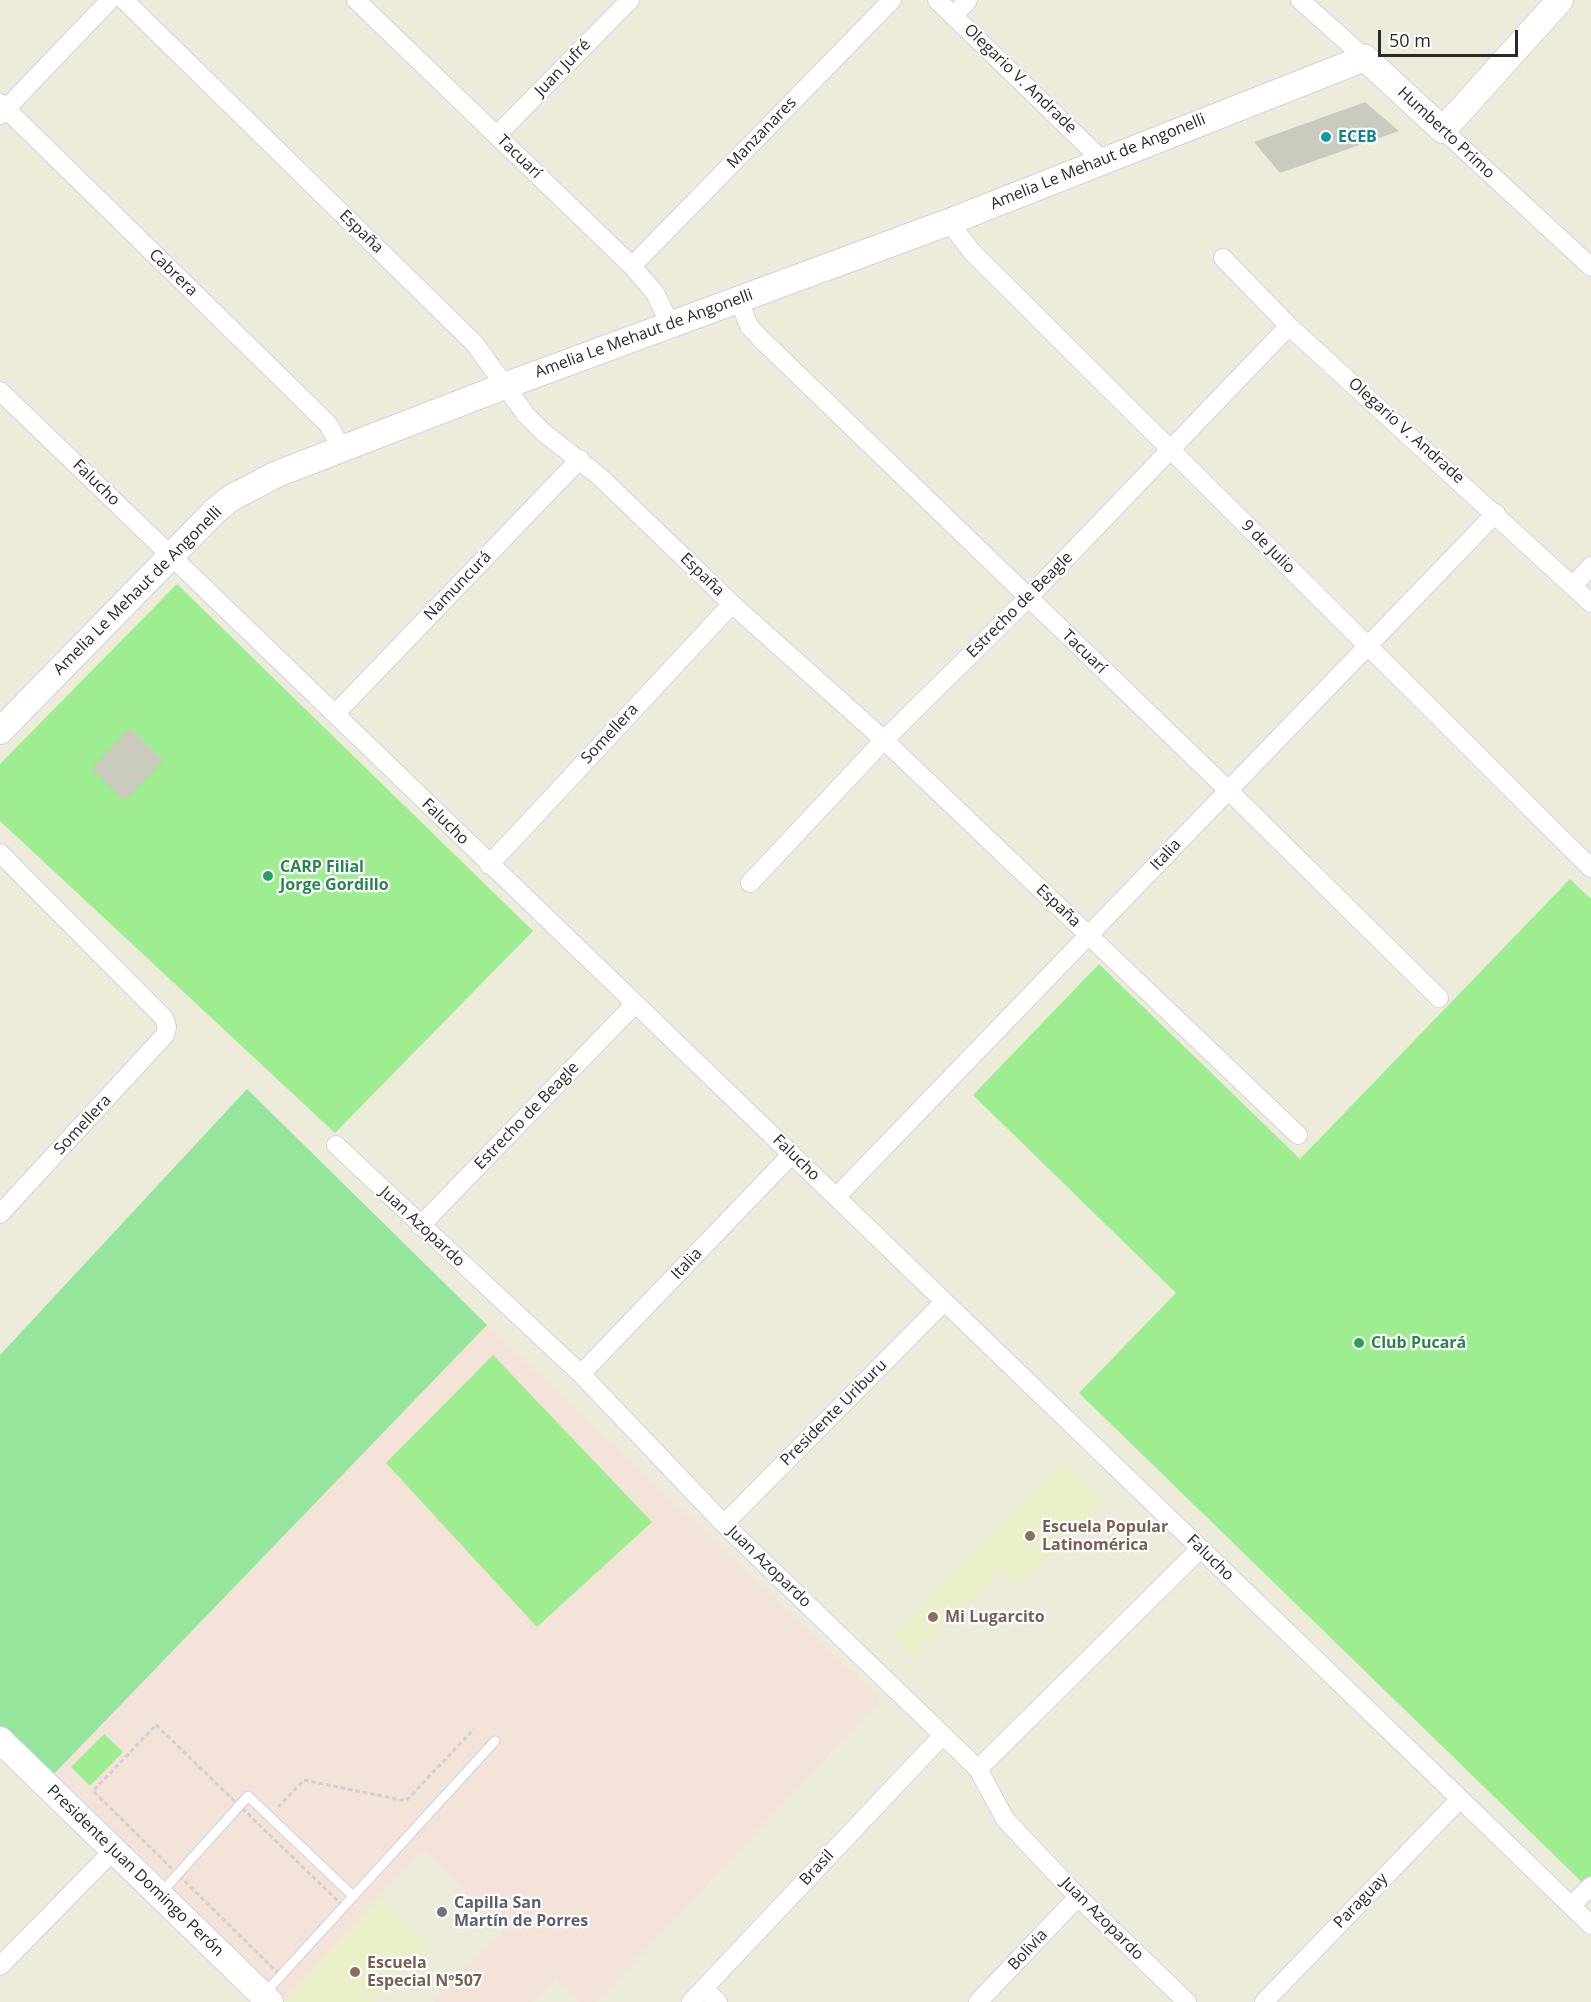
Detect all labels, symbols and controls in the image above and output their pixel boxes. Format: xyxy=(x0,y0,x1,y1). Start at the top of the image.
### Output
scale bar xyxy=(1381,18,1520,56)
street label: Olegario V. Andrade xyxy=(960,20,1080,138)
text: 50 m xyxy=(1389,28,1431,52)
street label: Juan Jufré xyxy=(531,35,595,101)
street label: Humberto Primo xyxy=(1393,83,1499,183)
street label: Manzanares xyxy=(723,93,801,173)
street label: Amelia Le Mehaut de Angonelli xyxy=(988,110,1208,214)
place label: ECEB xyxy=(1338,127,1377,147)
marker: ECEB xyxy=(1319,130,1333,144)
street label: Tacuarí xyxy=(493,131,545,183)
street label: España xyxy=(335,206,387,258)
street label: Cabrera xyxy=(145,245,201,301)
street label: Amelia Le Mehaut de Angonelli xyxy=(532,286,756,382)
street label: Olegario V. Andrade xyxy=(1344,374,1468,488)
street label: Falucho xyxy=(68,456,124,510)
street label: Amelia Le Mehaut de Angonelli xyxy=(50,503,226,679)
street label: 9 de Julio xyxy=(1237,516,1299,578)
street label: Namuncurá xyxy=(420,548,496,624)
street label: Estrecho de Beagle xyxy=(963,548,1077,662)
street label: España xyxy=(676,549,728,601)
street label: Tacuarí xyxy=(1058,626,1110,678)
street label: Somellera xyxy=(578,700,642,768)
street label: Falucho xyxy=(417,795,473,849)
street label: Italia xyxy=(1147,835,1185,875)
place label: CARP Filial Jorge Gordillo xyxy=(280,857,389,895)
marker: CARP Filial Jorge Gordillo xyxy=(261,869,275,883)
street label: España xyxy=(1032,881,1084,931)
street label: Estrecho de Beagle xyxy=(471,1058,583,1174)
street label: Somellera xyxy=(51,1091,115,1159)
street label: Falucho xyxy=(768,1131,824,1185)
street label: Juan Azopardo xyxy=(376,1183,468,1271)
street label: Italia xyxy=(668,1244,706,1284)
place label: Club Pucará xyxy=(1371,1333,1466,1353)
marker: Club Pucará xyxy=(1352,1336,1366,1350)
street label: Presidente Uriburu xyxy=(777,1356,891,1470)
place label: Escuela Popular Latinomérica xyxy=(1042,1517,1168,1555)
street label: Juan Azopardo xyxy=(723,1522,815,1612)
marker: Escuela Popular Latinomérica xyxy=(1023,1529,1037,1543)
street label: Falucho xyxy=(1182,1531,1238,1585)
place label: Mi Lugarcito xyxy=(945,1607,1045,1627)
marker: Mi Lugarcito xyxy=(926,1610,940,1624)
street label: Presidente Juan Domingo Perón xyxy=(43,1781,227,1961)
street label: Brasil xyxy=(796,1846,838,1890)
street label: Paraguay xyxy=(1330,1869,1392,1933)
street label: Juan Azopardo xyxy=(1057,1874,1147,1964)
place label: Capilla San Martín de Porres xyxy=(454,1893,588,1931)
marker: Capilla San Martín de Porres xyxy=(435,1905,449,1919)
street label: Bolivia xyxy=(1004,1926,1052,1974)
place label: Escuela Especial Nº507 xyxy=(367,1953,482,1991)
marker: Escuela Especial Nº507 xyxy=(348,1965,362,1979)

